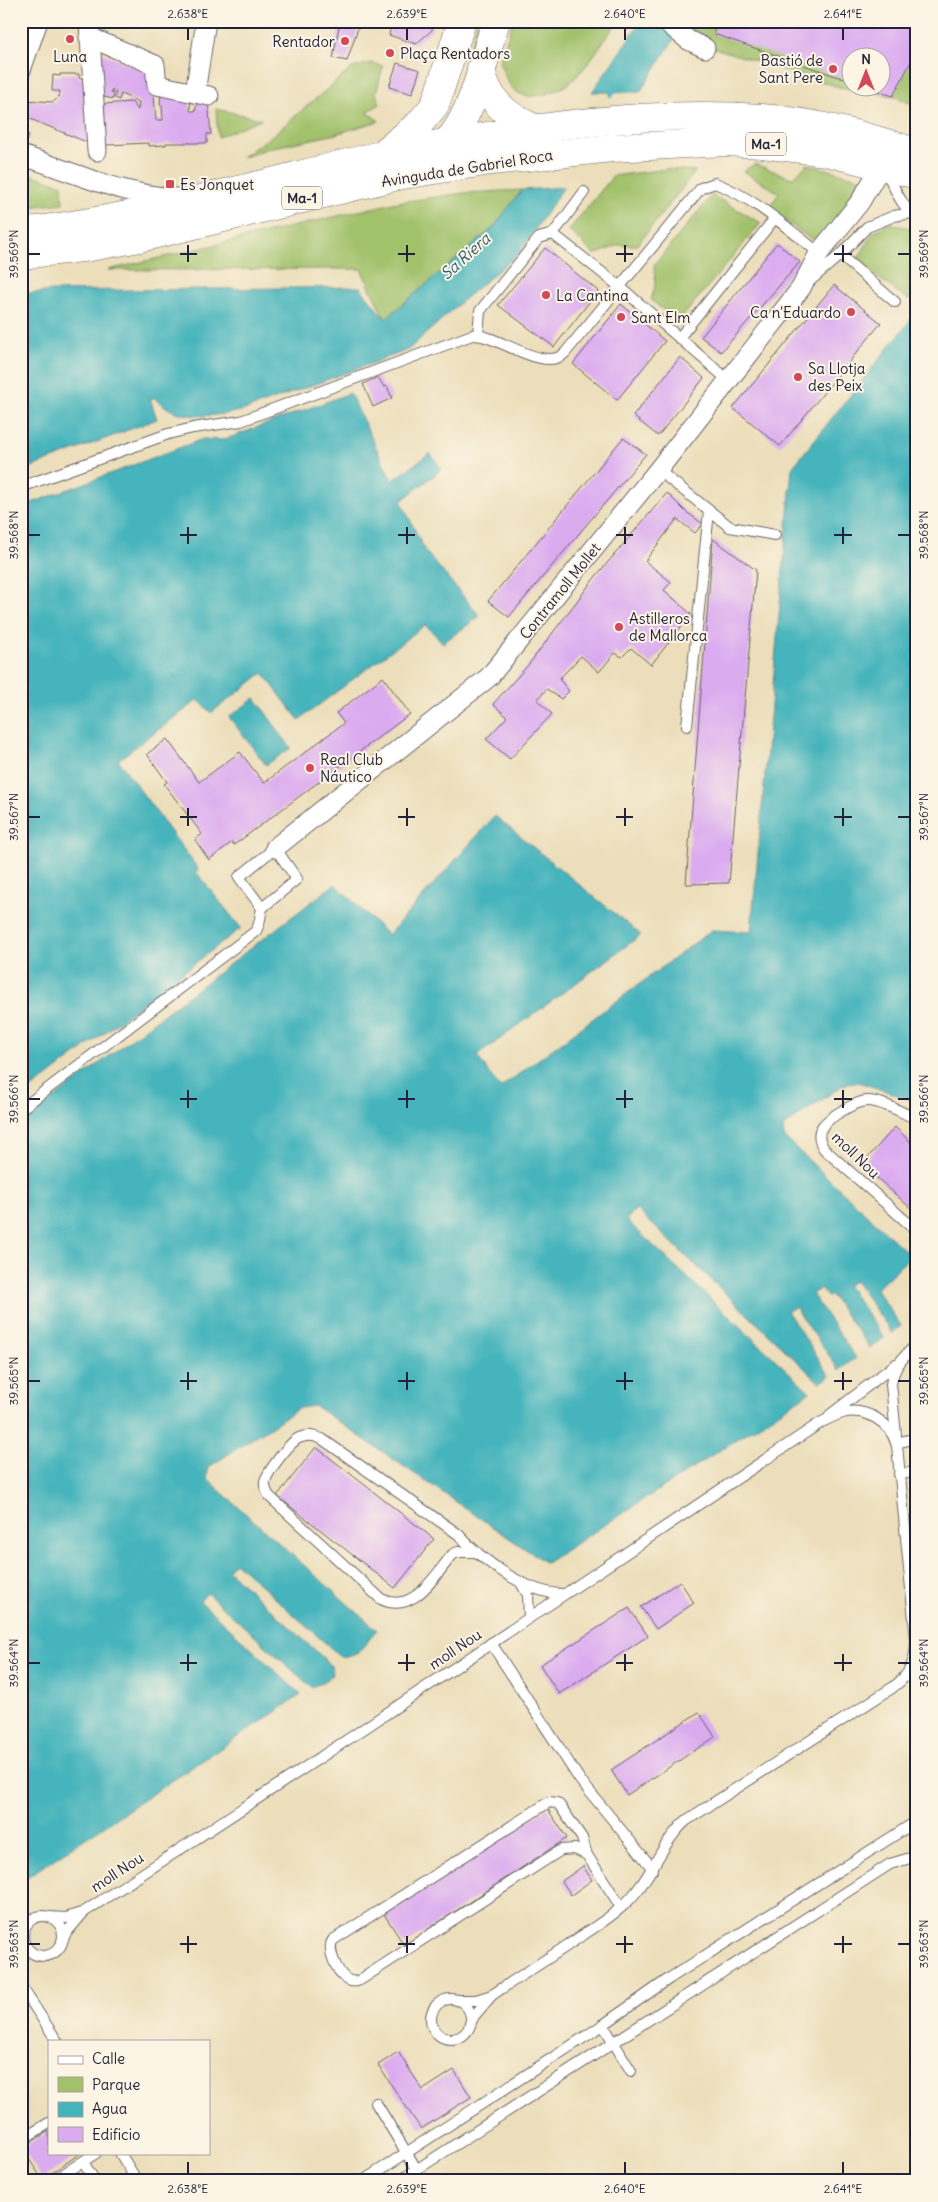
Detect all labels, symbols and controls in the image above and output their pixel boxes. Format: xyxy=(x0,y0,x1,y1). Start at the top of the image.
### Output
text: 2.638°E xyxy=(168,6,208,21)
text: 2.639°E xyxy=(387,6,427,21)
text: 2.640°E xyxy=(604,6,646,21)
text: 2.641°E xyxy=(824,6,862,21)
place label: Rentador xyxy=(272,32,335,51)
marker: Luna xyxy=(64,33,76,45)
marker: Rentador xyxy=(339,35,351,47)
place label: Plaça Rentadors xyxy=(400,44,510,63)
place label: Luna xyxy=(53,47,87,66)
marker: Plaça Rentadors xyxy=(384,47,396,59)
north arrow xyxy=(840,48,890,98)
text: N xyxy=(861,50,871,68)
place label: Bastió de Sant Pere xyxy=(759,51,823,87)
marker: Bastió de Sant Pere xyxy=(827,63,839,75)
road number: Ma-1 xyxy=(746,132,786,156)
street label: Avinguda de Gabriel Roca xyxy=(380,145,555,191)
place label: Es Jonquet xyxy=(180,175,254,194)
marker: Es Jonquet xyxy=(164,178,176,190)
road number: Ma-1 xyxy=(282,187,322,210)
water label: Sa Riera xyxy=(436,228,495,283)
text: 39.569°N xyxy=(6,230,21,278)
text: 39.569°N xyxy=(916,230,931,278)
place label: La Cantina xyxy=(556,286,629,305)
marker: La Cantina xyxy=(540,289,552,301)
place label: Ca n'Eduardo xyxy=(750,303,841,322)
marker: Ca n'Eduardo xyxy=(845,306,857,318)
place label: Sant Elm xyxy=(631,308,690,327)
marker: Sant Elm xyxy=(615,311,627,323)
place label: Sa Llotja des Peix xyxy=(808,359,866,395)
marker: Sa Llotja des Peix xyxy=(792,371,804,383)
text: 39.568°N xyxy=(6,511,21,559)
text: 39.568°N xyxy=(916,511,931,559)
street label: Contramoll Mollet xyxy=(515,539,605,643)
place label: Astilleros de Mallorca xyxy=(629,609,708,645)
marker: Astilleros de Mallorca xyxy=(613,621,625,633)
place label: Real Club Náutico xyxy=(320,750,383,786)
marker: Real Club Náutico xyxy=(304,762,316,774)
text: 39.567°N xyxy=(6,793,21,841)
text: 39.567°N xyxy=(916,793,931,841)
text: 39.566°N xyxy=(6,1075,21,1124)
text: 39.566°N xyxy=(916,1075,931,1124)
street label: moll Nou xyxy=(828,1128,884,1183)
text: 39.565°N xyxy=(6,1357,21,1405)
text: 39.565°N xyxy=(916,1357,931,1405)
street label: moll Nou xyxy=(425,1624,485,1673)
text: 39.564°N xyxy=(6,1638,21,1688)
text: 39.564°N xyxy=(916,1638,931,1688)
street label: moll Nou xyxy=(87,1848,147,1896)
text: 39.563°N xyxy=(6,1920,21,1968)
text: 39.563°N xyxy=(916,1920,931,1968)
legend xyxy=(48,2040,210,2154)
text: Calle xyxy=(92,2049,125,2068)
text: Parque xyxy=(92,2075,140,2094)
text: Agua xyxy=(92,2099,128,2118)
text: Edificio xyxy=(92,2125,140,2144)
text: 2.638°E xyxy=(168,2181,208,2196)
text: 2.639°E xyxy=(387,2181,427,2196)
text: 2.640°E xyxy=(604,2181,646,2196)
text: 2.641°E xyxy=(824,2181,862,2196)

